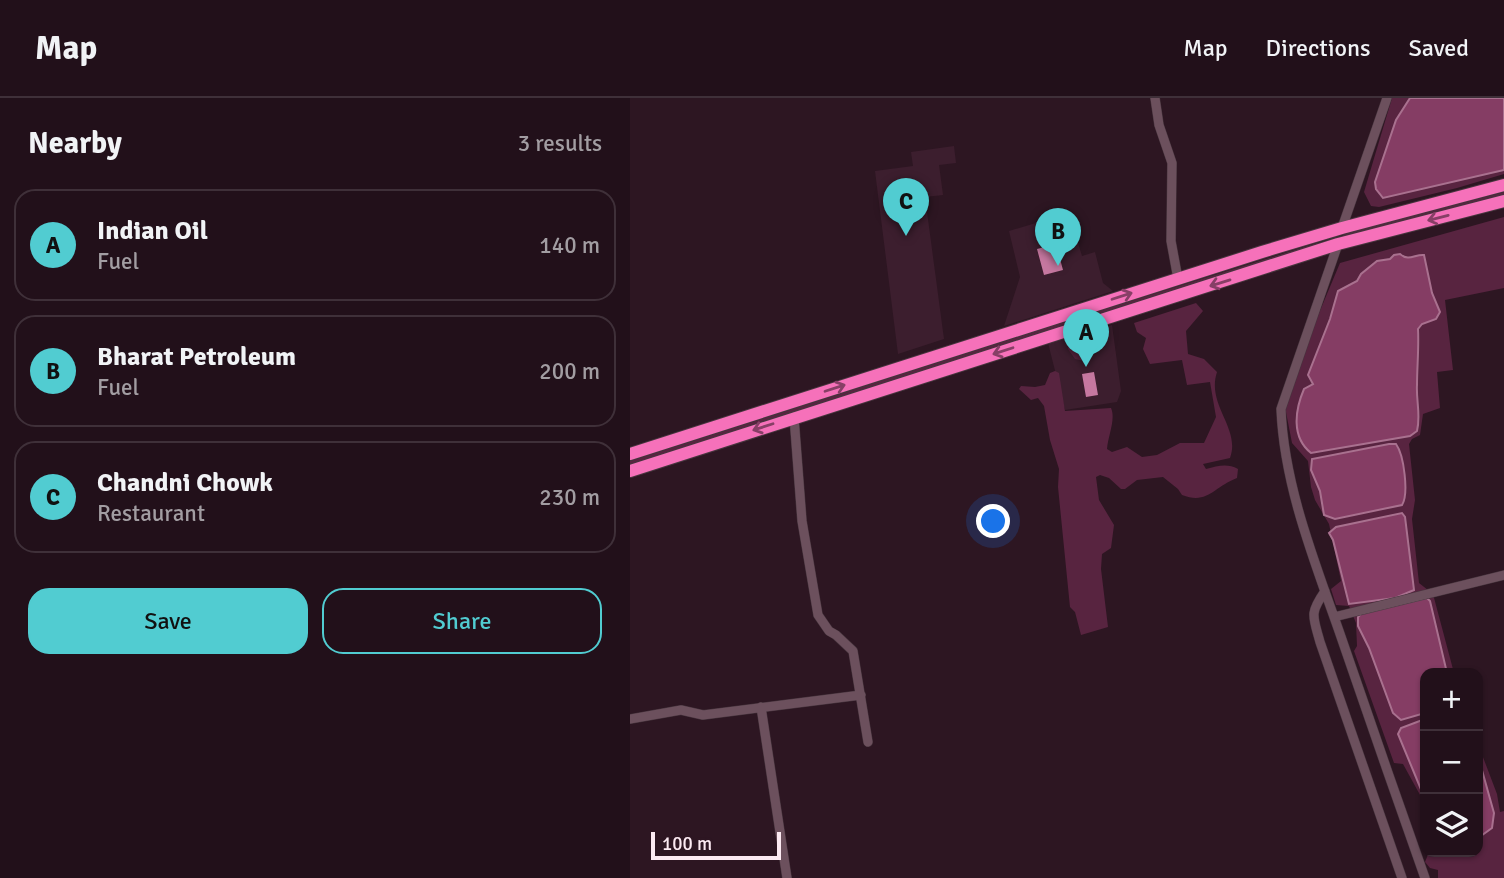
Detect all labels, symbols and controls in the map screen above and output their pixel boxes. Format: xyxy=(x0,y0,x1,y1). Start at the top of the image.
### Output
text: Map xyxy=(35,28,97,69)
text: Map xyxy=(1183,33,1228,63)
text: Directions xyxy=(1266,33,1371,63)
text: Saved xyxy=(1409,33,1469,63)
text: Nearby xyxy=(28,125,122,162)
text: 3 results xyxy=(518,129,602,158)
pin: C xyxy=(883,178,929,236)
pin: B xyxy=(1035,208,1081,266)
one-way arrow xyxy=(1427,212,1450,225)
text: Indian Oil xyxy=(97,215,208,247)
text: A xyxy=(46,231,60,260)
text: 140 m xyxy=(539,231,600,260)
text: Fuel xyxy=(97,247,139,276)
one-way arrow xyxy=(1209,277,1231,290)
one-way arrow xyxy=(1110,289,1132,302)
pin: A xyxy=(1063,309,1109,367)
text: Bharat Petroleum xyxy=(97,341,296,373)
one-way arrow xyxy=(992,345,1014,358)
text: B xyxy=(46,357,60,386)
text: 200 m xyxy=(539,357,600,386)
text: Fuel xyxy=(97,373,139,402)
one-way arrow xyxy=(824,381,846,394)
one-way arrow xyxy=(752,422,774,434)
text: Chandni Chowk xyxy=(97,467,273,499)
text: C xyxy=(46,483,60,512)
text: 230 m xyxy=(539,483,600,512)
text: Restaurant xyxy=(97,499,205,528)
your location xyxy=(976,504,1010,538)
button: Save xyxy=(28,588,308,654)
button: Share xyxy=(322,588,602,654)
map controls xyxy=(1420,668,1483,857)
button: + xyxy=(1420,668,1483,731)
button: − xyxy=(1420,731,1483,794)
button: layers xyxy=(1420,794,1483,857)
scale bar xyxy=(651,829,780,861)
text: 100 m xyxy=(662,832,712,856)

